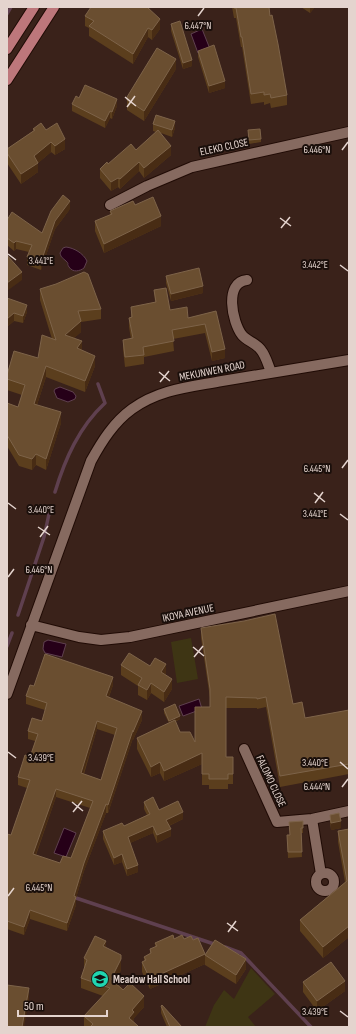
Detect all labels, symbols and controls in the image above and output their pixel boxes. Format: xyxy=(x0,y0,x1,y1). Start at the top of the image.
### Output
text: 6.447°N xyxy=(185,20,211,32)
street label: ELEKO CLOSE xyxy=(199,136,249,158)
text: 6.446°N xyxy=(304,144,330,156)
text: 3.441°E xyxy=(29,255,53,267)
text: 3.442°E xyxy=(302,259,328,271)
street label: MEKUNWEN ROAD xyxy=(178,358,246,384)
text: 6.445°N xyxy=(304,463,330,475)
text: 3.440°E xyxy=(28,504,54,516)
text: 3.441°E xyxy=(303,508,327,520)
text: 6.446°N xyxy=(26,564,52,576)
street label: IKOYA AVENUE xyxy=(161,601,215,625)
text: 3.439°E xyxy=(28,752,54,764)
street label: FALOMO CLOSE xyxy=(253,753,289,809)
text: 3.440°E xyxy=(302,757,328,769)
text: 6.444°N xyxy=(304,781,330,793)
text: 6.445°N xyxy=(26,882,52,894)
school or university icon: Meadow Hall School xyxy=(90,969,110,989)
place label: Meadow Hall School xyxy=(113,973,190,986)
scale bar xyxy=(18,992,107,1018)
text: 50 m xyxy=(24,999,44,1014)
text: 3.439°E xyxy=(302,1006,328,1018)

